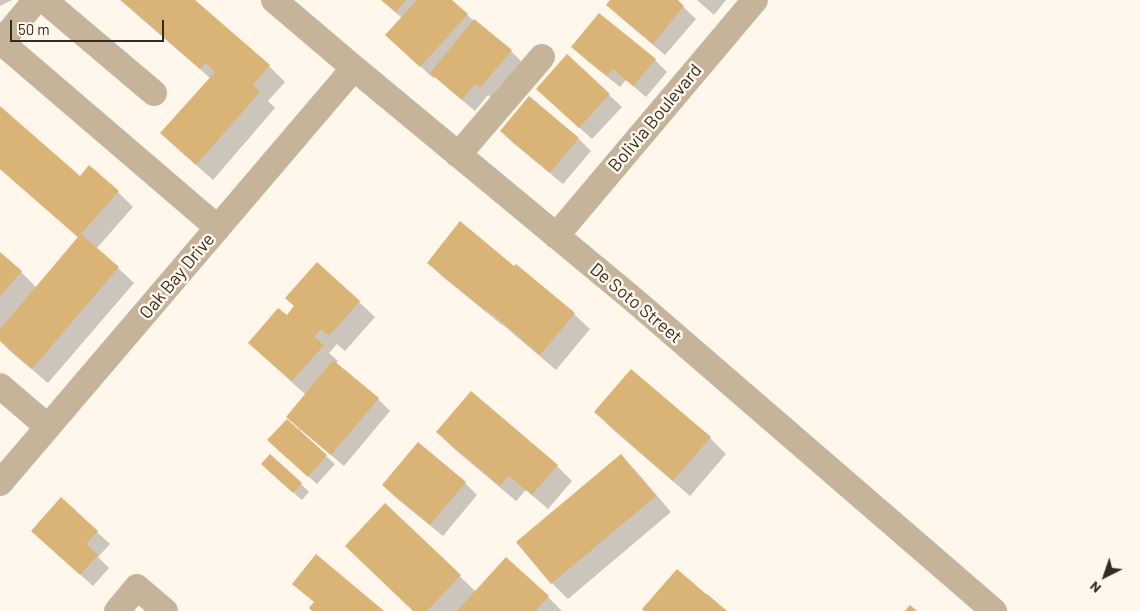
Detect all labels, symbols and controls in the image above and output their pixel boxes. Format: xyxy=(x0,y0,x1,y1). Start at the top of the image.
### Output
scale bar xyxy=(12,10,166,42)
text: 50 m xyxy=(18,20,50,38)
street label: Bolivia Boulevard xyxy=(604,60,706,176)
street label: Oak Bay Drive xyxy=(135,229,219,323)
street label: De Soto Street xyxy=(586,258,686,348)
north arrow xyxy=(1080,551,1130,601)
text: N xyxy=(1086,578,1104,597)

